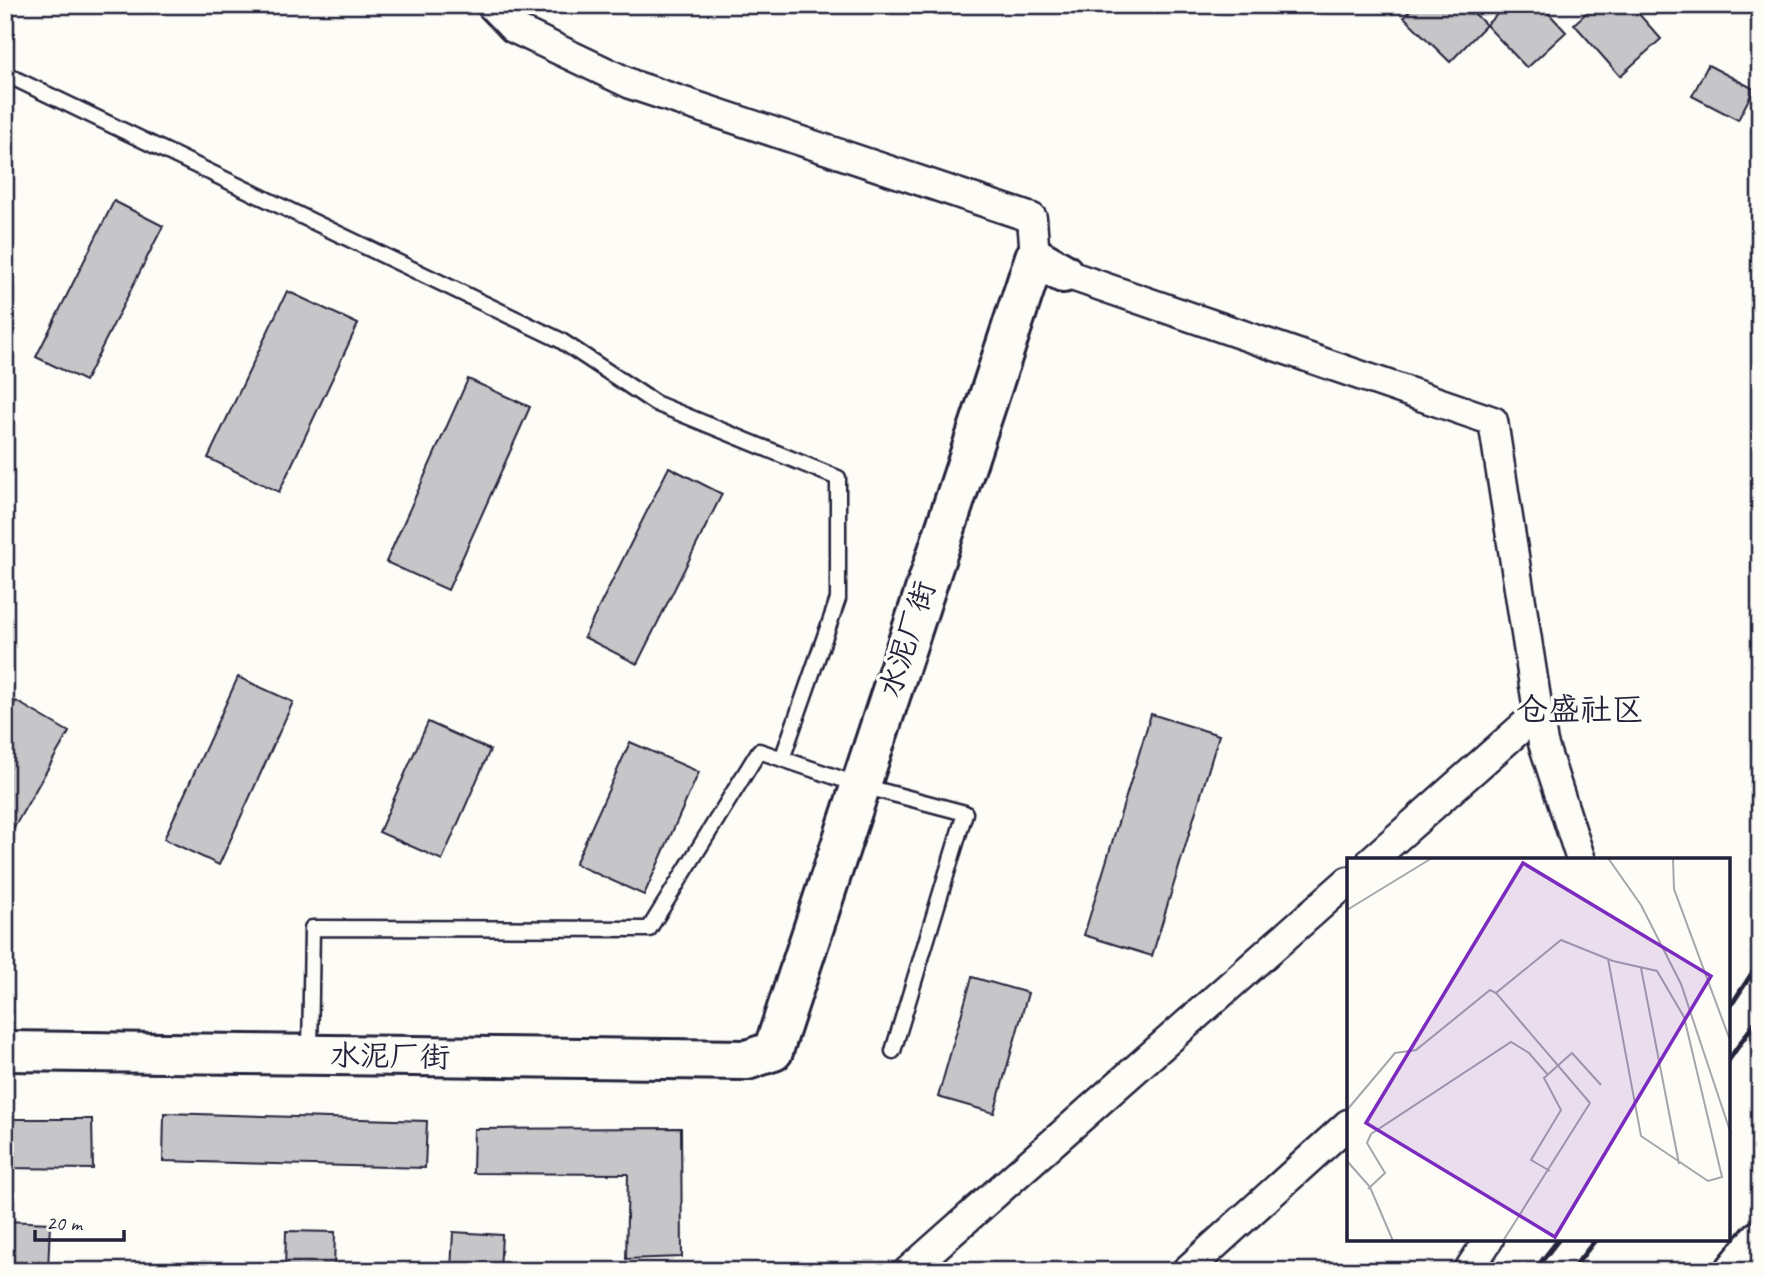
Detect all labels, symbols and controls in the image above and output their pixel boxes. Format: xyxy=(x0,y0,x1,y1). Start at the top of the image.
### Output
street label: 水泥厂街 xyxy=(870,576,944,702)
district label: 仓盛社区 xyxy=(1516,689,1644,730)
inset map xyxy=(1347,858,1730,1241)
street label: 水泥厂街 xyxy=(330,1036,450,1076)
scale bar xyxy=(35,1199,124,1243)
text: 20 m xyxy=(46,1210,84,1236)

